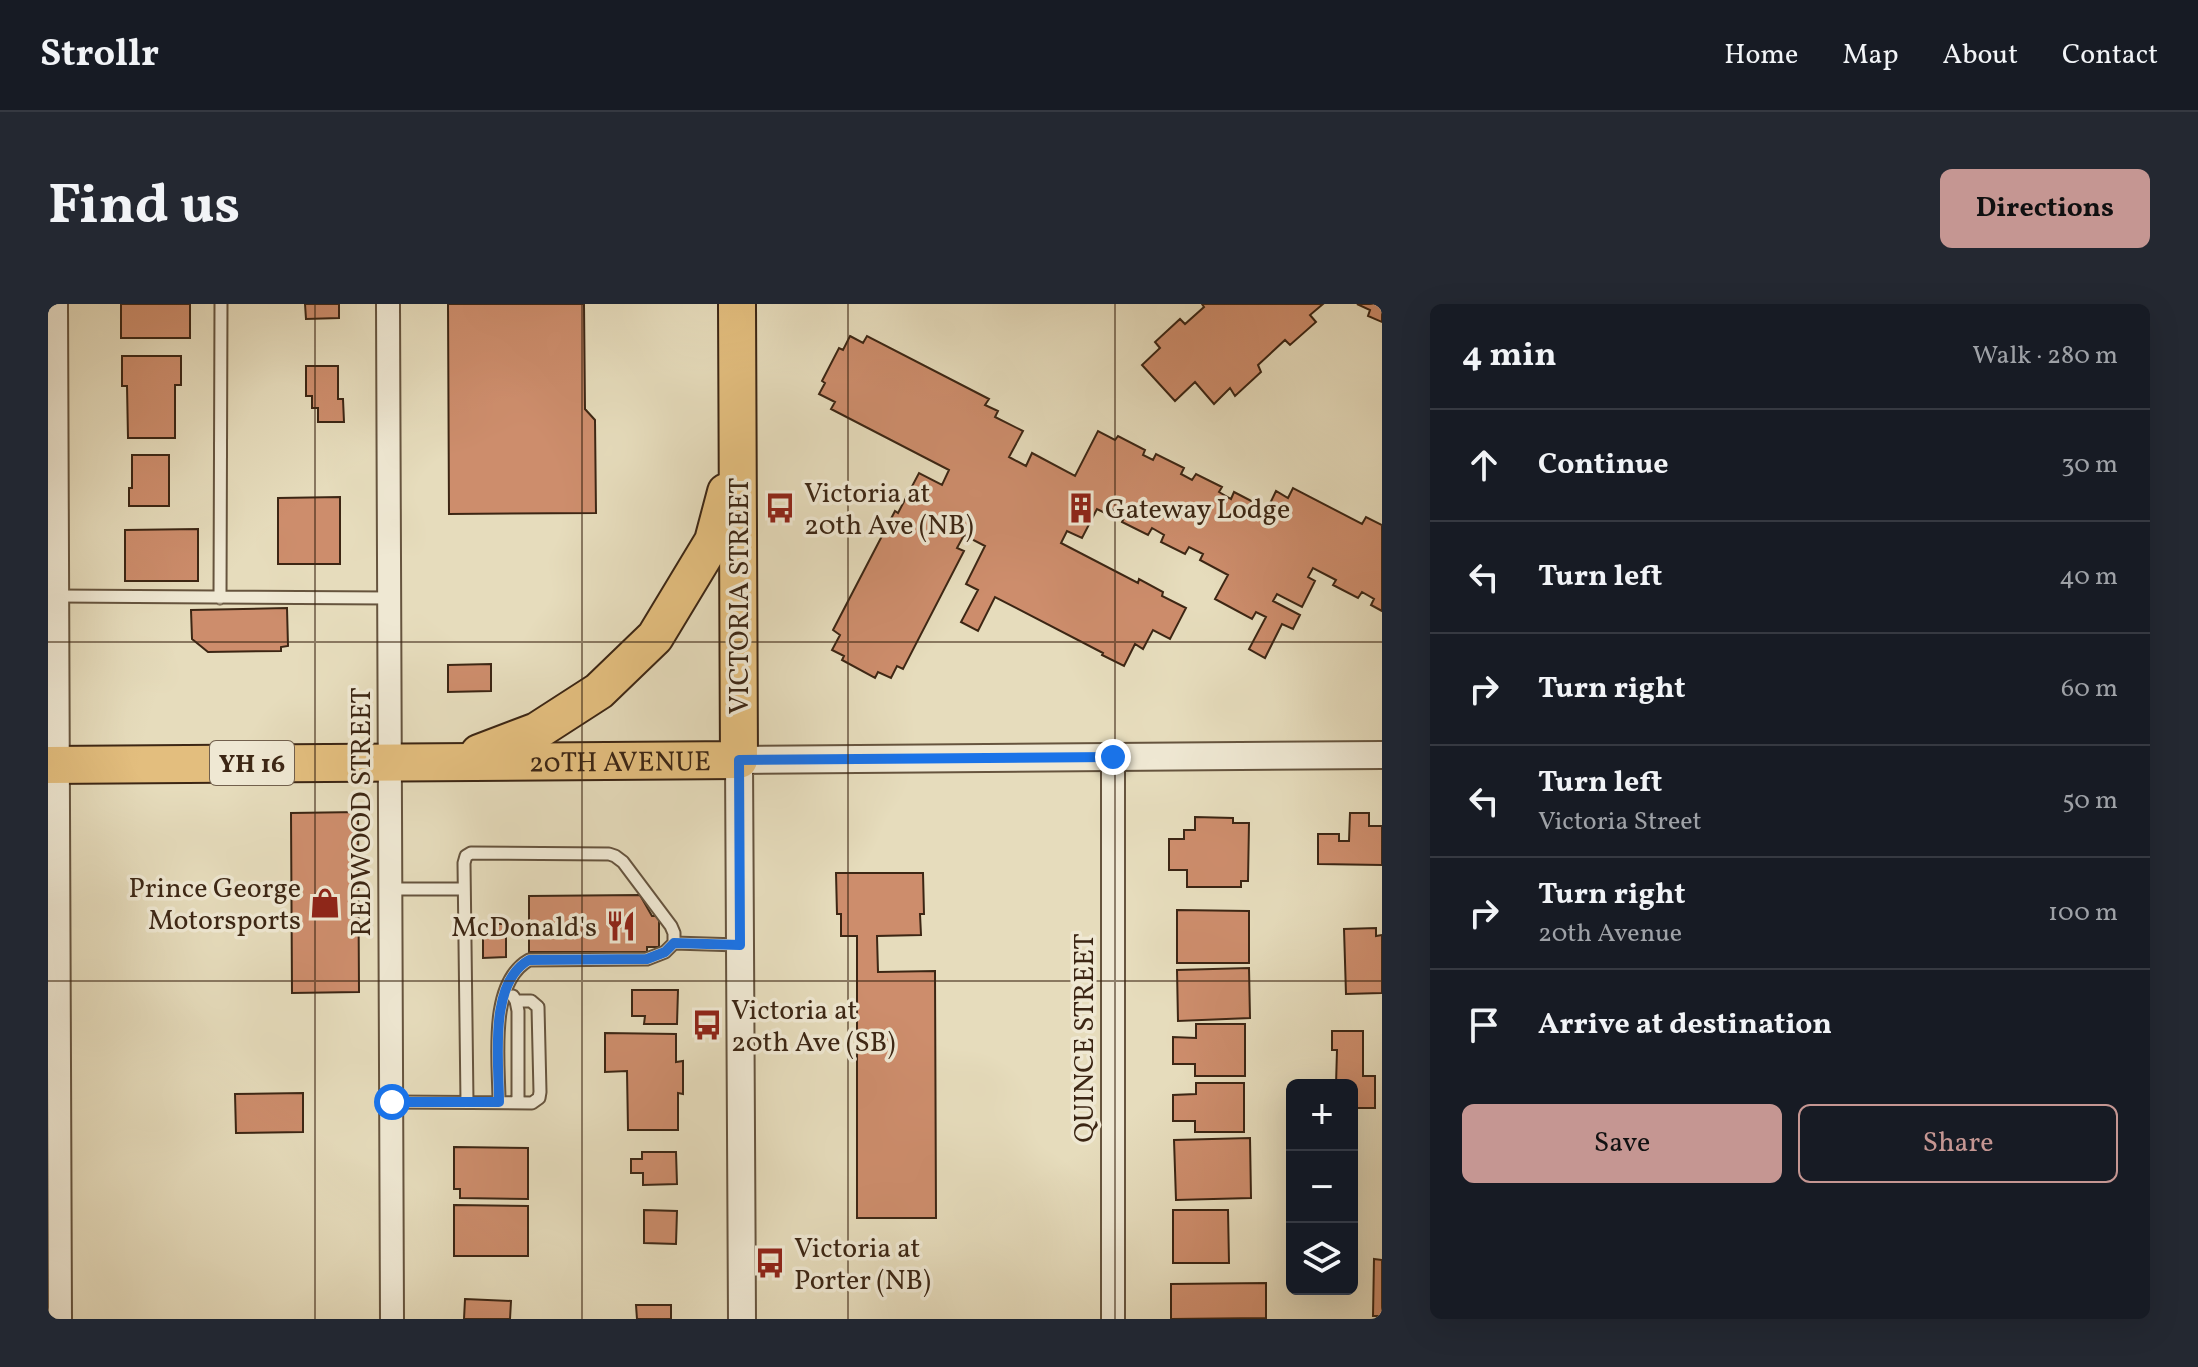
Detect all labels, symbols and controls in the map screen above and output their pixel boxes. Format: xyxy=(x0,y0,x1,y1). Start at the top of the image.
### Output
text: Strollr xyxy=(40,29,159,82)
text: Home xyxy=(1724,36,1798,75)
text: Map xyxy=(1842,36,1898,75)
text: About xyxy=(1942,36,2018,75)
text: Contact xyxy=(2062,36,2158,75)
text: Find us xyxy=(48,169,240,247)
button: Directions xyxy=(1940,169,2150,248)
text: 4 min xyxy=(1462,333,1557,380)
text: Walk · 280 m xyxy=(1972,338,2118,374)
icon: ahead xyxy=(1462,443,1506,487)
text: Continue xyxy=(1538,444,1669,486)
text: 30 m xyxy=(2061,447,2118,483)
place label: Victoria at 20th Ave (NB) xyxy=(804,475,974,546)
street label: VICTORIA STREET xyxy=(721,478,760,715)
bus stop icon: Victoria at 20th Ave (NB) xyxy=(763,491,797,525)
building icon: Gateway Lodge xyxy=(1064,491,1098,525)
place label: Gateway Lodge xyxy=(1105,491,1290,530)
icon: left xyxy=(1462,555,1506,599)
text: Turn left xyxy=(1538,556,1662,598)
text: 40 m xyxy=(2059,559,2118,595)
icon: right xyxy=(1462,667,1506,711)
text: Turn right xyxy=(1538,668,1686,710)
text: 60 m xyxy=(2061,671,2118,707)
street label: REDWOOD STREET xyxy=(343,687,382,937)
route end xyxy=(1095,739,1131,775)
road number: YH 16 xyxy=(210,741,294,785)
street label: 20TH AVENUE xyxy=(529,743,711,784)
text: Turn left xyxy=(1538,762,1662,804)
icon: left xyxy=(1462,779,1506,823)
text: 50 m xyxy=(2062,783,2118,819)
text: Victoria Street xyxy=(1538,804,1702,840)
place label: Prince George Motorsports xyxy=(129,870,301,941)
text: Turn right xyxy=(1538,874,1686,916)
shop icon: Prince George Motorsports xyxy=(308,886,342,920)
icon: right xyxy=(1462,891,1506,935)
text: 100 m xyxy=(2048,895,2118,931)
place label: McDonald's xyxy=(451,909,597,948)
restaurant icon: McDonald's xyxy=(604,909,638,943)
text: 20th Avenue xyxy=(1538,916,1682,952)
street label: QUINCE STREET xyxy=(1066,933,1105,1143)
place label: Victoria at 20th Ave (SB) xyxy=(731,992,895,1063)
icon: arrive xyxy=(1462,1003,1506,1047)
text: Arrive at destination xyxy=(1538,1004,1832,1046)
bus stop icon: Victoria at 20th Ave (SB) xyxy=(690,1008,724,1042)
map controls xyxy=(1286,1079,1358,1295)
button: + xyxy=(1286,1079,1358,1151)
route start xyxy=(374,1084,410,1120)
button: Save xyxy=(1462,1104,1782,1183)
button: Share xyxy=(1798,1104,2118,1183)
button: − xyxy=(1286,1151,1358,1223)
button: layers xyxy=(1286,1223,1358,1295)
place label: Victoria at Porter (NB) xyxy=(794,1230,931,1301)
bus stop icon: Victoria at Porter (NB) xyxy=(753,1246,787,1280)

